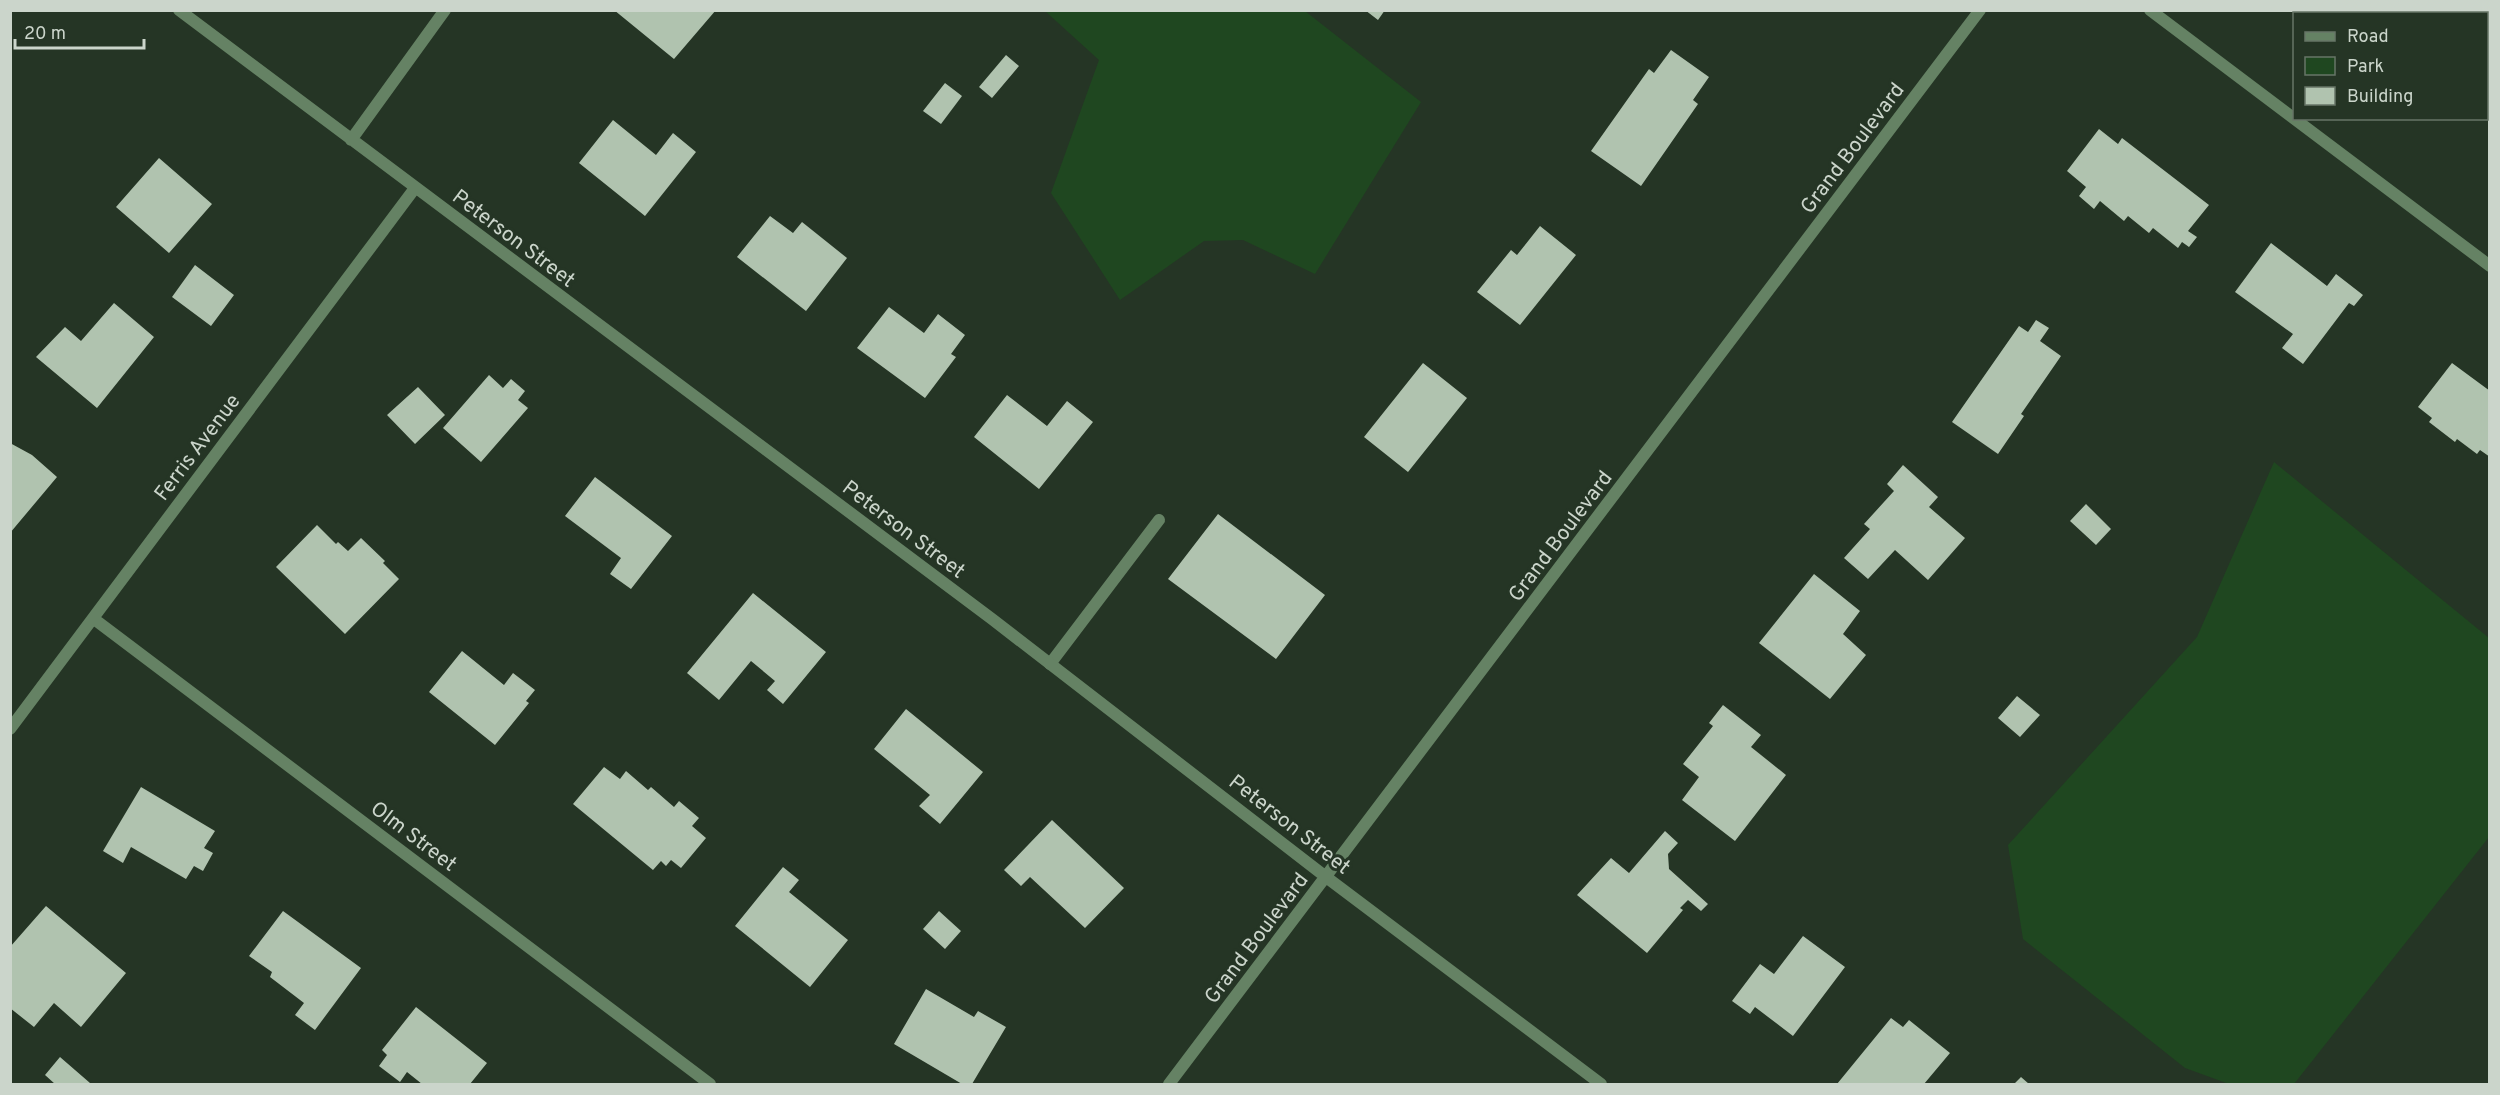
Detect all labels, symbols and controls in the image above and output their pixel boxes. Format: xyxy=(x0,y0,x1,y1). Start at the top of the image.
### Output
scale bar xyxy=(15,12,144,50)
legend xyxy=(2293,12,2488,120)
text: 20 m xyxy=(24,23,66,46)
text: Road xyxy=(2347,26,2389,49)
text: Park xyxy=(2347,56,2384,79)
street label: Grand Boulevard xyxy=(1795,78,1911,220)
text: Building xyxy=(2347,86,2413,109)
street label: Peterson Street xyxy=(446,184,580,294)
street label: Ferris Avenue xyxy=(149,389,247,507)
street label: Grand Boulevard xyxy=(1503,466,1619,608)
street label: Peterson Street xyxy=(836,475,970,585)
street label: Peterson Street xyxy=(1223,769,1355,881)
street label: Olm Street xyxy=(364,796,462,878)
street label: Grand Boulevard xyxy=(1199,868,1315,1010)

